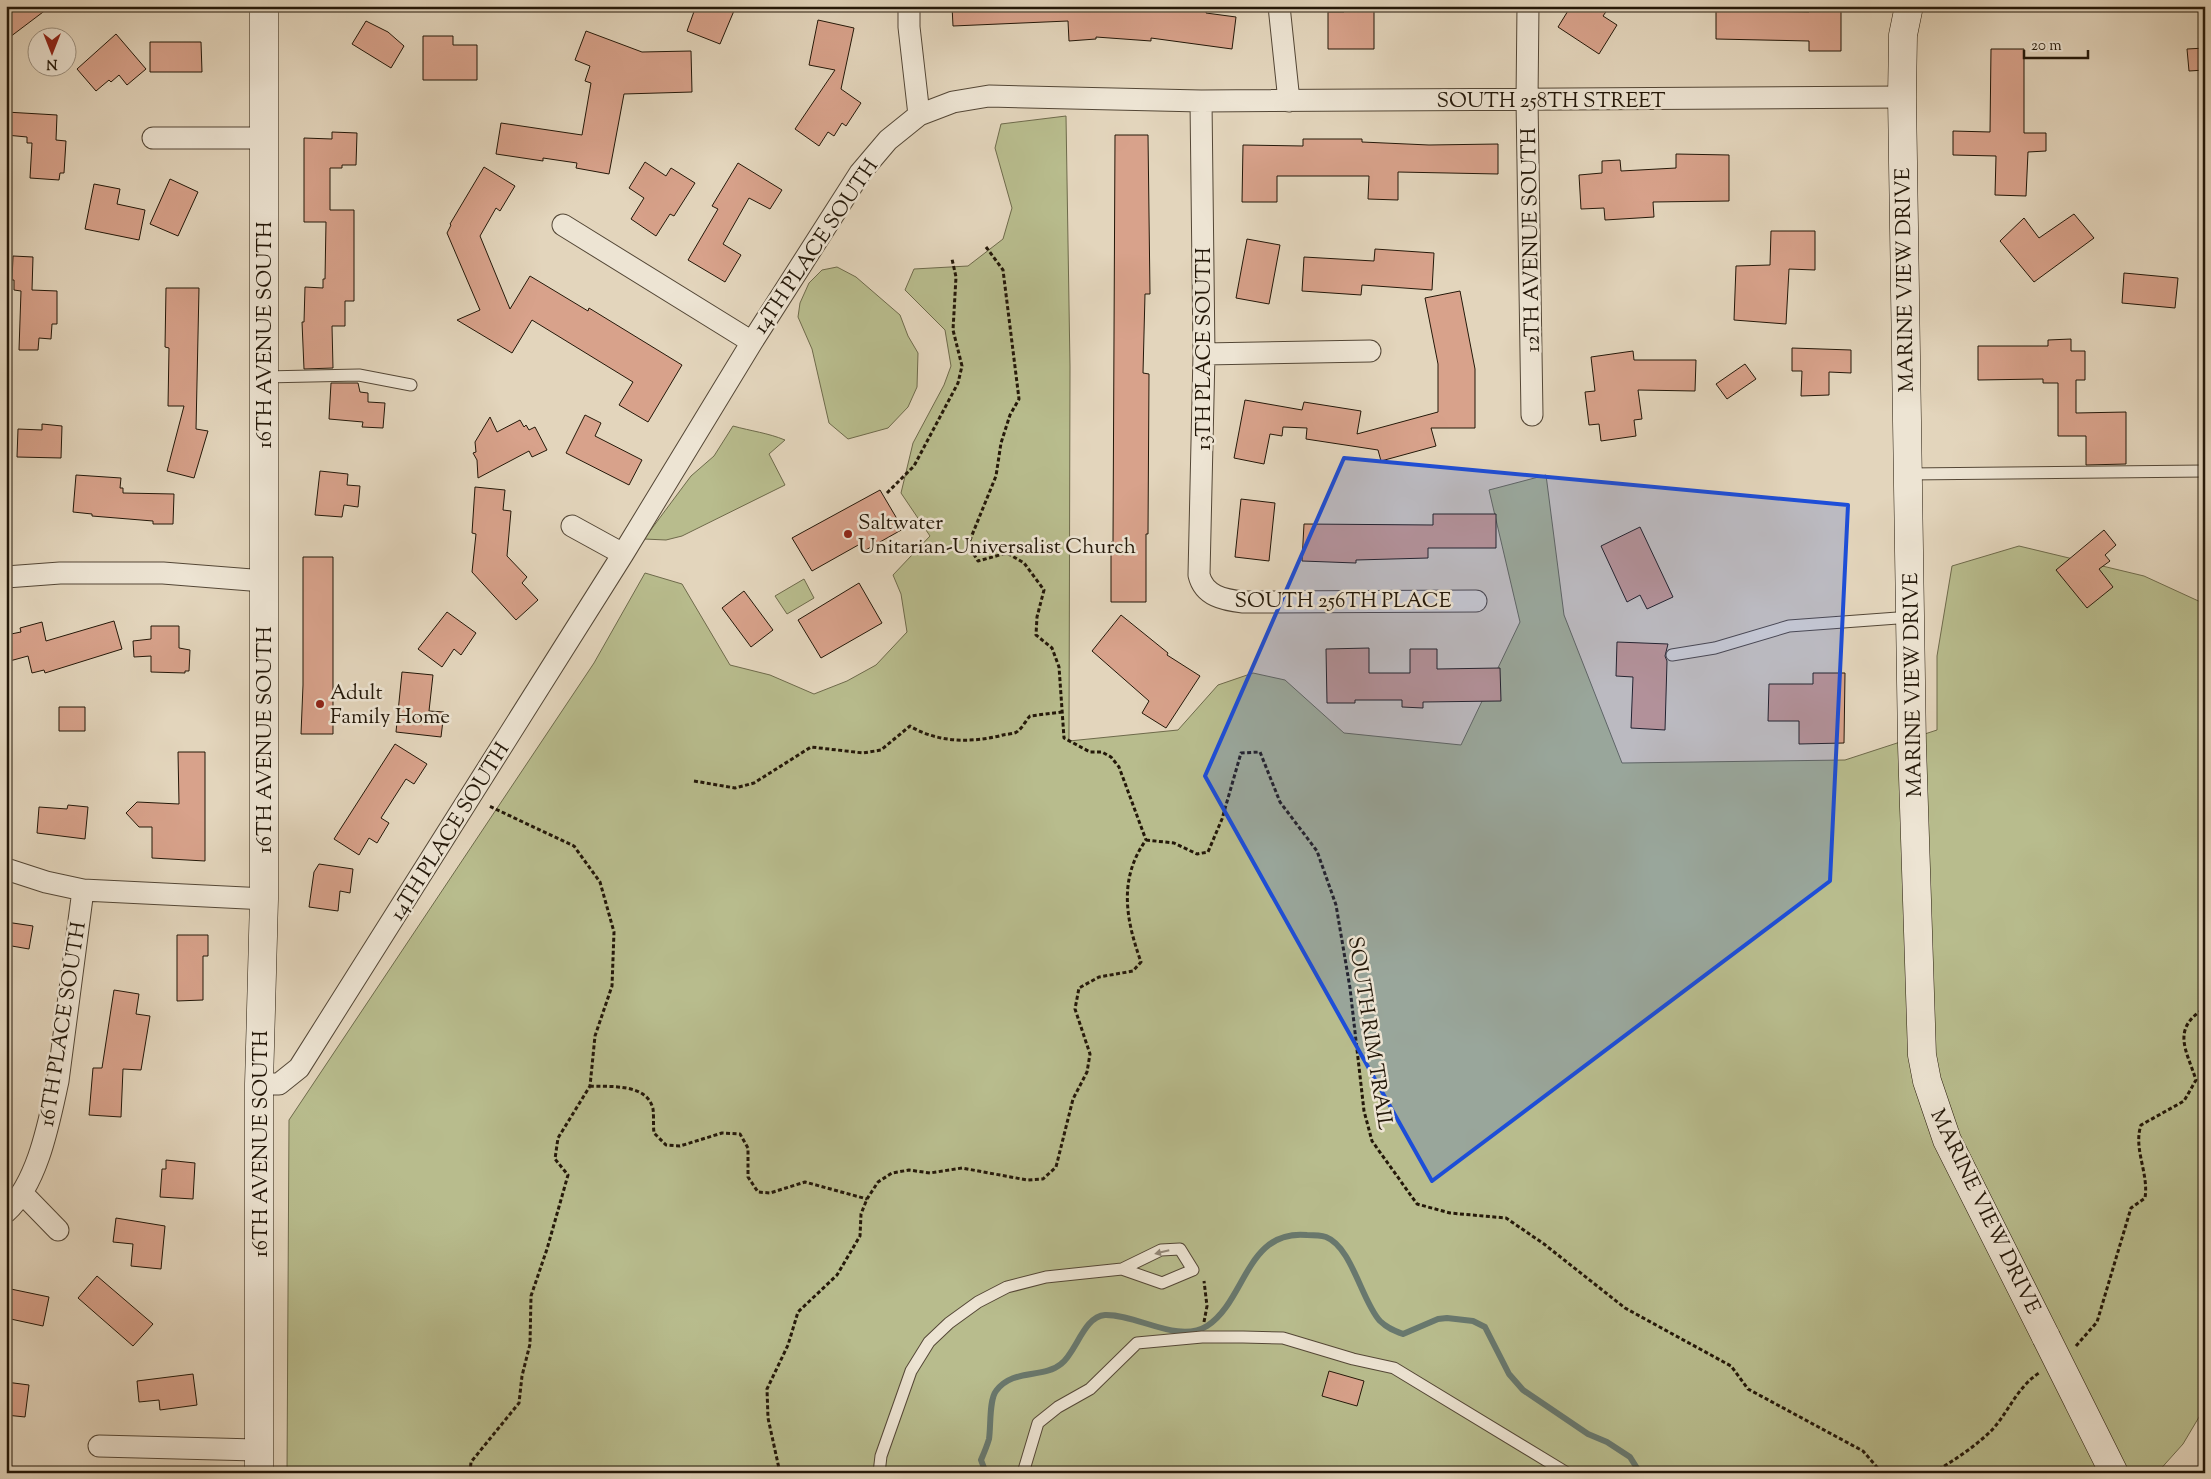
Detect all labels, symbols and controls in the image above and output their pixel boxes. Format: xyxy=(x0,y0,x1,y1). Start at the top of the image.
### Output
north arrow xyxy=(28,28,78,78)
scale bar xyxy=(2024,28,2087,60)
text: 20 m xyxy=(2031,36,2062,57)
text: N xyxy=(46,53,58,73)
street label: SOUTH 258TH STREET xyxy=(1436,87,1666,117)
street label: 12TH AVENUE SOUTH xyxy=(1515,127,1549,353)
street label: 14TH PLACE SOUTH xyxy=(747,153,887,341)
street label: MARINE VIEW DRIVE xyxy=(1889,167,1923,393)
street label: 16TH AVENUE SOUTH xyxy=(251,221,281,449)
street label: 13TH PLACE SOUTH xyxy=(1190,247,1220,451)
place label: Saltwater Unitarian-Universalist Church xyxy=(858,509,1136,563)
marker: Saltwater Unitarian-Universalist Church xyxy=(842,528,854,540)
street label: MARINE VIEW DRIVE xyxy=(1897,572,1931,798)
street label: SOUTH 256TH PLACE xyxy=(1235,587,1452,617)
street label: 16TH AVENUE SOUTH xyxy=(251,626,281,854)
place label: Adult Family Home xyxy=(330,679,450,733)
marker: Adult Family Home xyxy=(314,698,326,710)
street label: 14TH PLACE SOUTH xyxy=(384,737,518,927)
street label: 16TH PLACE SOUTH xyxy=(33,919,95,1129)
street label: SOUTH RIM TRAIL xyxy=(1339,934,1399,1133)
street label: 16TH AVENUE SOUTH xyxy=(247,1030,277,1258)
street label: MARINE VIEW DRIVE xyxy=(1921,1104,2047,1320)
one-way arrow xyxy=(1155,1248,1170,1256)

